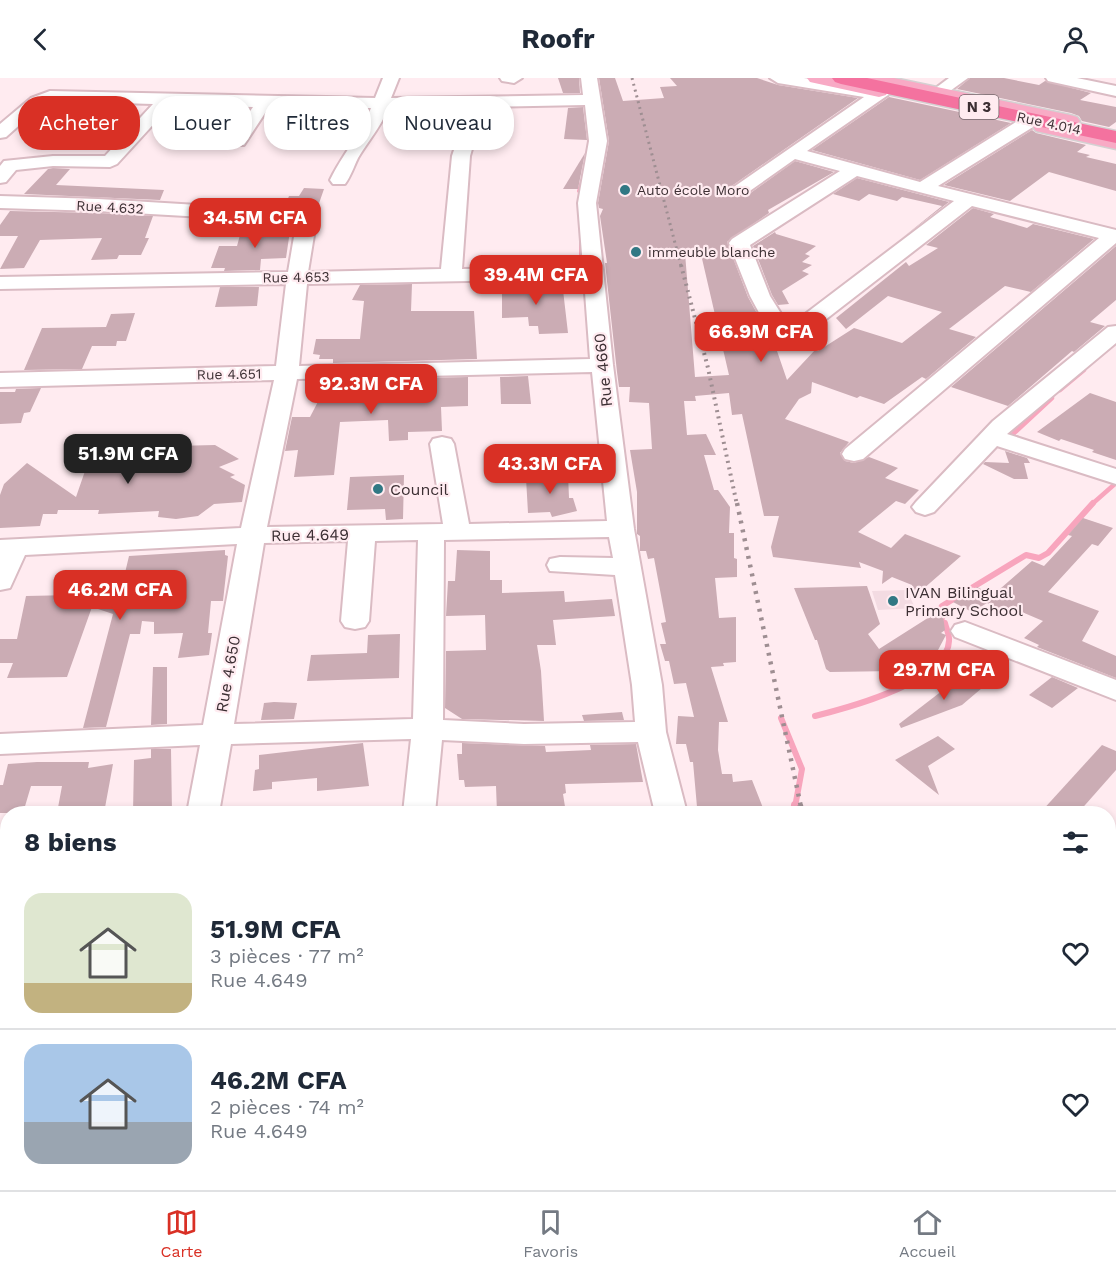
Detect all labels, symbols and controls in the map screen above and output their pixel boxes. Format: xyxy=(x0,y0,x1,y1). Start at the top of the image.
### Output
icon: back xyxy=(24,23,57,56)
text: Roofr xyxy=(521,23,595,55)
icon: person xyxy=(1059,23,1092,56)
road number: N 3 xyxy=(960,95,998,119)
chip: Acheter xyxy=(18,96,140,150)
chip: Louer xyxy=(152,96,252,150)
chip: Filtres xyxy=(264,96,371,150)
chip: Nouveau xyxy=(383,96,514,150)
street label: Rue 4.014 xyxy=(1015,108,1083,138)
place label: Auto école Moro xyxy=(637,182,749,198)
marker: Auto école Moro xyxy=(618,183,632,197)
street label: Rue 4.632 xyxy=(76,197,144,217)
pin: 34.5M CFA xyxy=(186,198,324,249)
text: 34.5M CFA xyxy=(203,205,307,229)
place label: immeuble blanche xyxy=(648,244,775,260)
marker: immeuble blanche xyxy=(629,245,643,259)
pin: 39.4M CFA xyxy=(467,255,605,306)
text: 39.4M CFA xyxy=(484,262,588,286)
street label: Rue 4.653 xyxy=(262,268,330,286)
pin: 66.9M CFA xyxy=(692,312,830,363)
text: 66.9M CFA xyxy=(709,319,813,343)
street label: Rue 4660 xyxy=(590,332,616,408)
pin: 92.3M CFA xyxy=(302,364,440,415)
street label: Rue 4.651 xyxy=(197,365,261,383)
text: 92.3M CFA xyxy=(319,371,423,395)
pin: 51.9M CFA xyxy=(59,434,197,485)
text: 51.9M CFA xyxy=(78,441,178,465)
pin: 43.3M CFA xyxy=(481,444,619,495)
text: 43.3M CFA xyxy=(498,451,602,475)
place label: Council xyxy=(390,480,449,499)
marker: Council xyxy=(371,482,385,496)
street label: Rue 4.649 xyxy=(271,525,349,545)
pin: 46.2M CFA xyxy=(51,570,189,621)
text: 46.2M CFA xyxy=(68,577,173,601)
place label: IVAN Bilingual Primary School xyxy=(905,583,1023,620)
marker: IVAN Bilingual Primary School xyxy=(886,594,900,608)
street label: Rue 4.650 xyxy=(212,634,244,714)
pin: 29.7M CFA xyxy=(875,650,1013,701)
text: 29.7M CFA xyxy=(893,657,995,681)
icon: filters xyxy=(1059,826,1092,859)
text: 8 biens xyxy=(24,827,117,857)
text: 51.9M CFA xyxy=(210,914,341,944)
icon: home xyxy=(72,917,144,989)
icon: heart xyxy=(1059,937,1092,970)
text: 3 pièces · 77 m² xyxy=(210,944,364,968)
text: Rue 4.649 xyxy=(210,968,308,992)
text: 46.2M CFA xyxy=(210,1065,347,1095)
icon: home xyxy=(72,1068,144,1140)
icon: heart xyxy=(1059,1088,1092,1121)
text: 2 pièces · 74 m² xyxy=(210,1095,364,1119)
text: Rue 4.649 xyxy=(210,1119,308,1143)
tab: Carte xyxy=(160,1206,202,1261)
tab: Favoris xyxy=(523,1206,578,1261)
tab: Accueil xyxy=(899,1206,956,1261)

